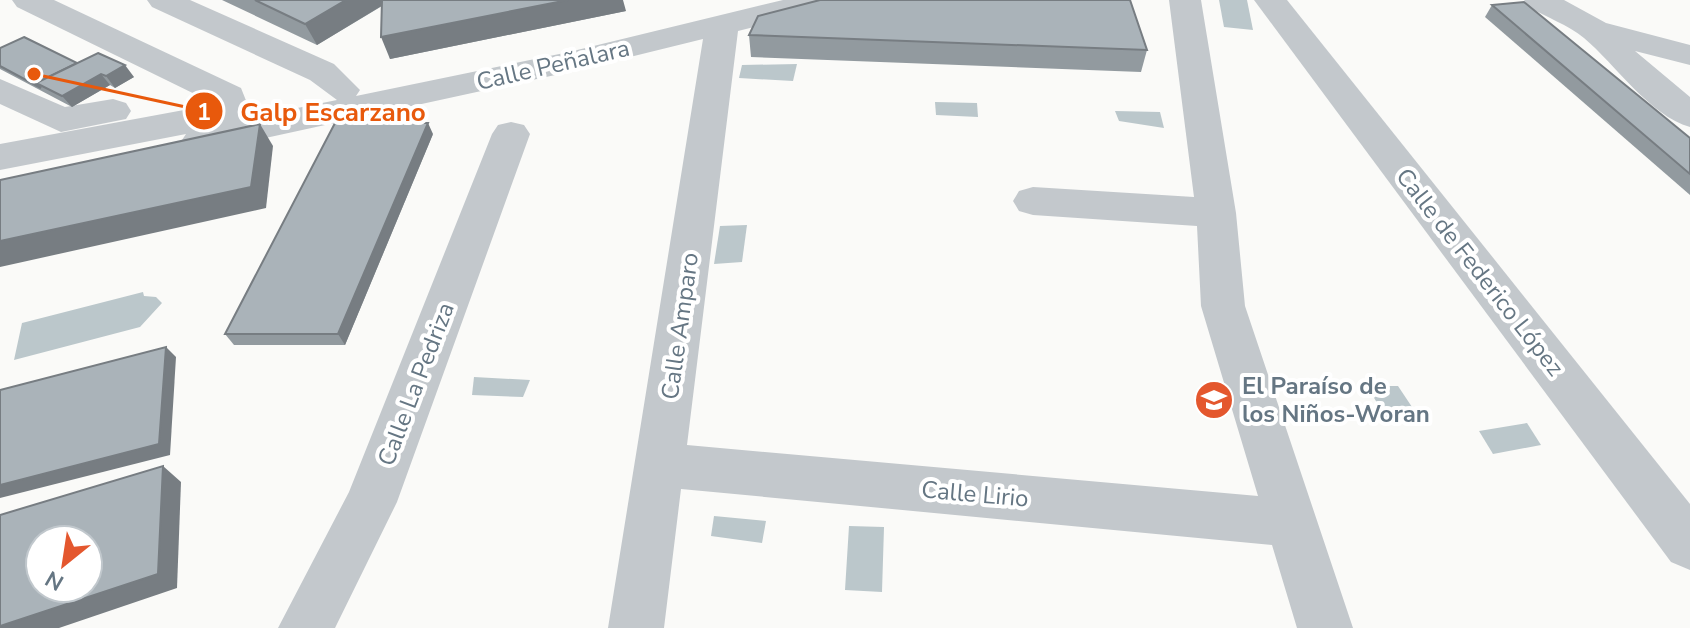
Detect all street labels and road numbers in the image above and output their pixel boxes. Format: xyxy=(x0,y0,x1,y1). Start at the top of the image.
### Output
street label: Calle Peñalara xyxy=(473,32,633,98)
street label: Calle de Federico López xyxy=(1389,162,1571,382)
street label: Calle Amparo xyxy=(654,250,706,402)
street label: Calle La Pedriza xyxy=(370,298,462,470)
street label: Calle Lirio xyxy=(920,473,1030,515)

